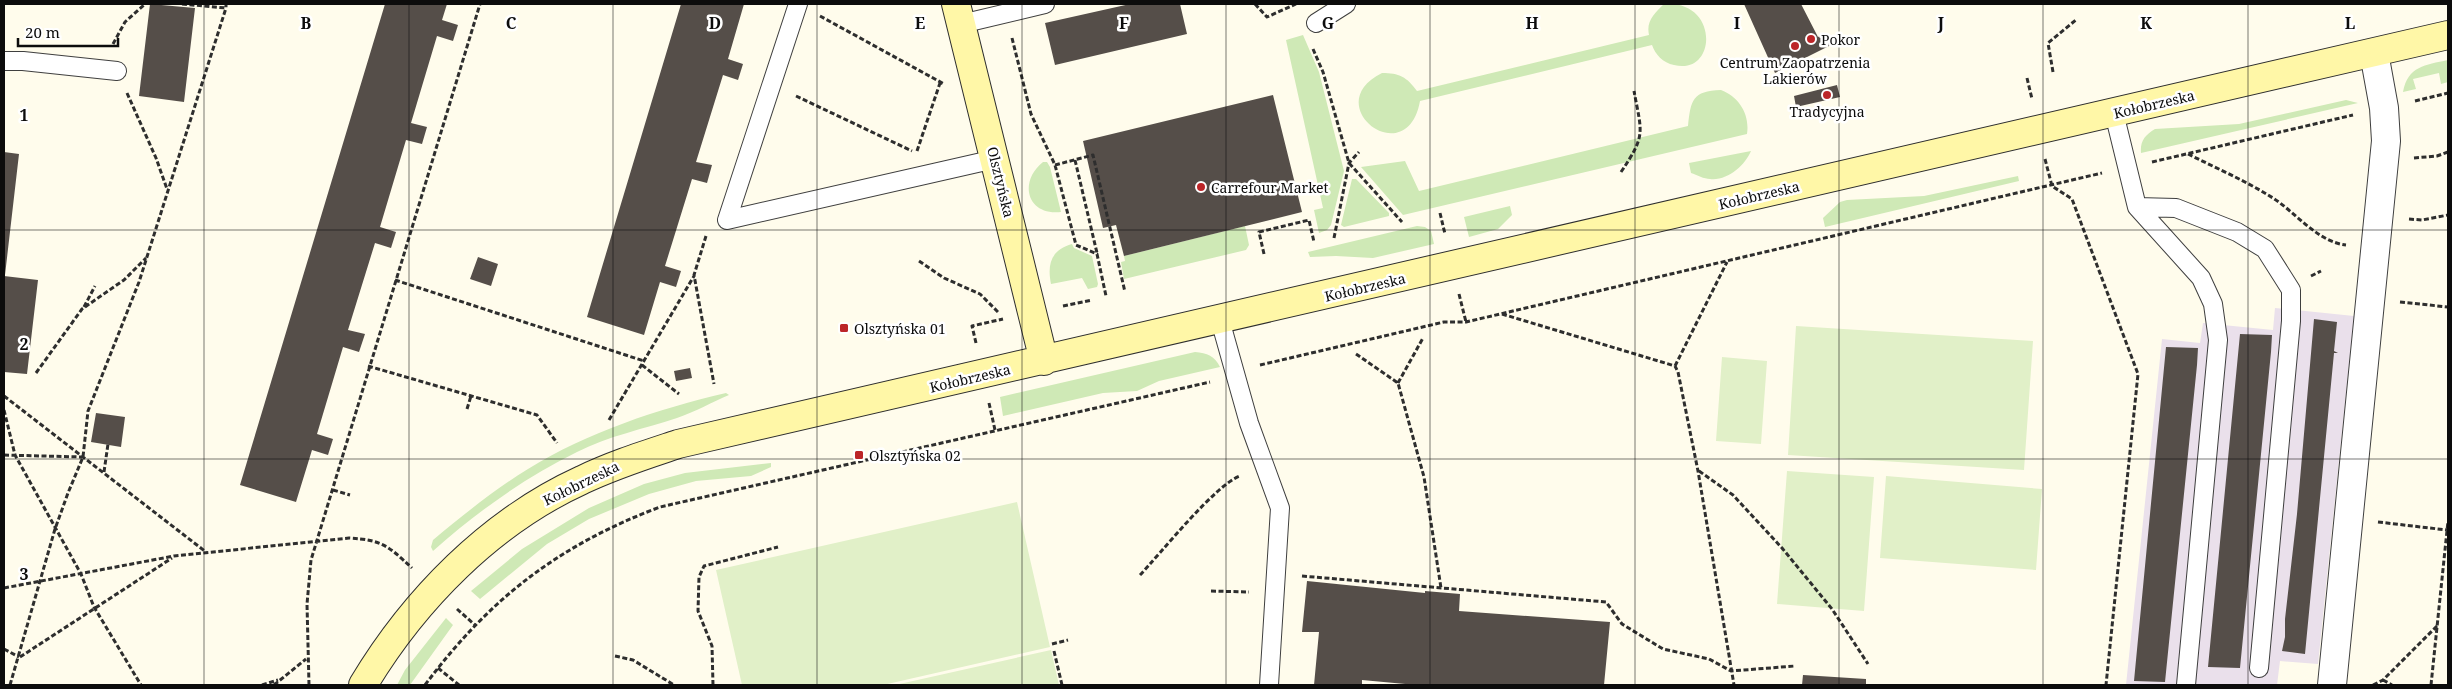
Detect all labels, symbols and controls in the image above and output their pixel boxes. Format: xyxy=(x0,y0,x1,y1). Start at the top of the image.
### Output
text: B xyxy=(301,12,312,34)
text: C xyxy=(506,12,517,34)
text: D xyxy=(709,12,721,34)
text: E xyxy=(915,12,925,34)
text: F xyxy=(1119,12,1129,34)
text: G xyxy=(1322,12,1334,34)
text: H xyxy=(1525,12,1539,34)
text: I xyxy=(1734,12,1740,34)
text: J xyxy=(1937,12,1945,34)
text: K xyxy=(2140,12,2152,34)
text: L xyxy=(2345,12,2355,34)
scale bar xyxy=(18,15,118,47)
text: 20 m xyxy=(25,22,60,42)
place label: Pokor xyxy=(1821,30,1861,49)
marker: Pokor xyxy=(1805,33,1817,45)
marker: Centrum Zaopatrzenia Lakierów xyxy=(1789,40,1801,52)
place label: Centrum Zaopatrzenia Lakierów xyxy=(1720,53,1870,88)
street label: Kołobrzeska xyxy=(2112,85,2196,123)
marker: Tradycyjna xyxy=(1821,89,1833,101)
place label: Tradycyjna xyxy=(1789,102,1865,121)
text: 1 xyxy=(19,104,29,126)
street label: Olsztyńska xyxy=(983,145,1019,220)
street label: Kołobrzeska xyxy=(1717,176,1801,214)
place label: Carrefour Market xyxy=(1211,178,1329,197)
marker: Carrefour Market xyxy=(1195,181,1207,193)
street label: Kołobrzeska xyxy=(1323,268,1407,306)
place label: Olsztyńska 01 xyxy=(854,319,946,338)
marker: Olsztyńska 01 xyxy=(838,322,850,334)
text: 2 xyxy=(19,333,29,355)
street label: Kołobrzeska xyxy=(928,359,1012,397)
place label: Olsztyńska 02 xyxy=(869,446,961,465)
marker: Olsztyńska 02 xyxy=(853,449,865,461)
street label: Kołobrzeska xyxy=(540,456,622,510)
text: 3 xyxy=(19,563,29,585)

